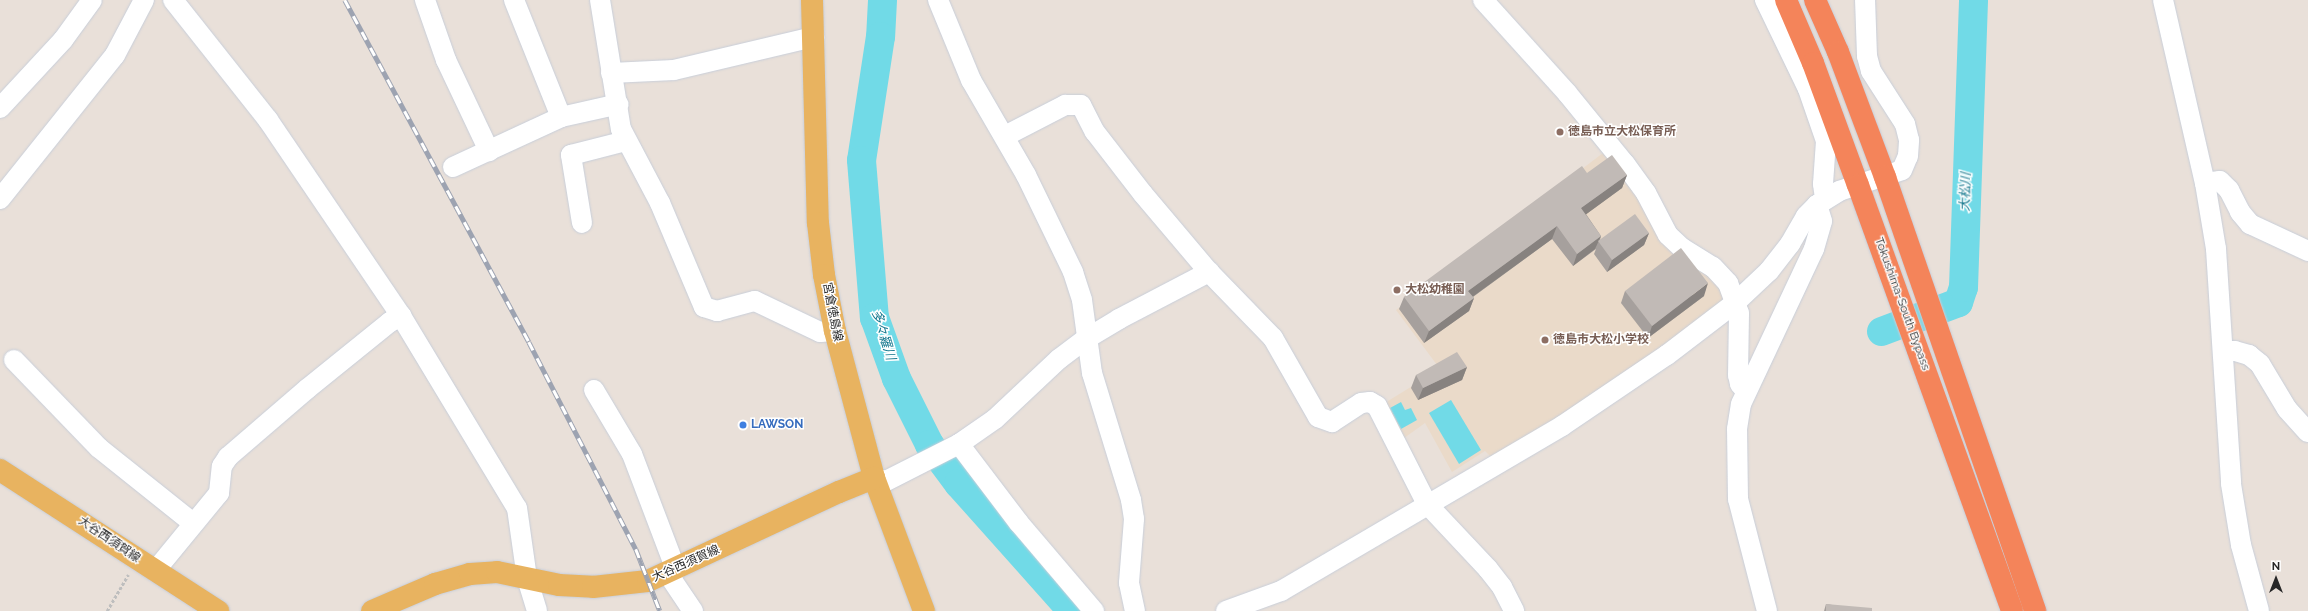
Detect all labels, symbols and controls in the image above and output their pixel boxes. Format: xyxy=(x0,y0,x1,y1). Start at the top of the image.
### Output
place label: 徳島市立大松保育所 xyxy=(1568,125,1676,139)
marker: 徳島市立大松保育所 xyxy=(1555,127,1565,137)
water label: 大松川 xyxy=(1958,172,1974,212)
street label: Tokushima-South Bypass xyxy=(1871,236,1933,372)
street label: 宮倉徳島線 xyxy=(819,281,845,343)
place label: 大松幼稚園 xyxy=(1405,283,1465,297)
marker: 大松幼稚園 xyxy=(1392,285,1402,295)
water label: 多々羅川 xyxy=(868,308,898,362)
place label: 徳島市大松小学校 xyxy=(1553,333,1649,347)
marker: 徳島市大松小学校 xyxy=(1540,335,1550,345)
place label: LAWSON xyxy=(751,418,803,432)
marker: LAWSON xyxy=(738,420,748,430)
street label: 大谷西須賀線 xyxy=(75,514,143,566)
street label: 大谷西須賀線 xyxy=(650,543,722,585)
north arrow xyxy=(2256,559,2296,599)
text: N xyxy=(2272,560,2280,573)

